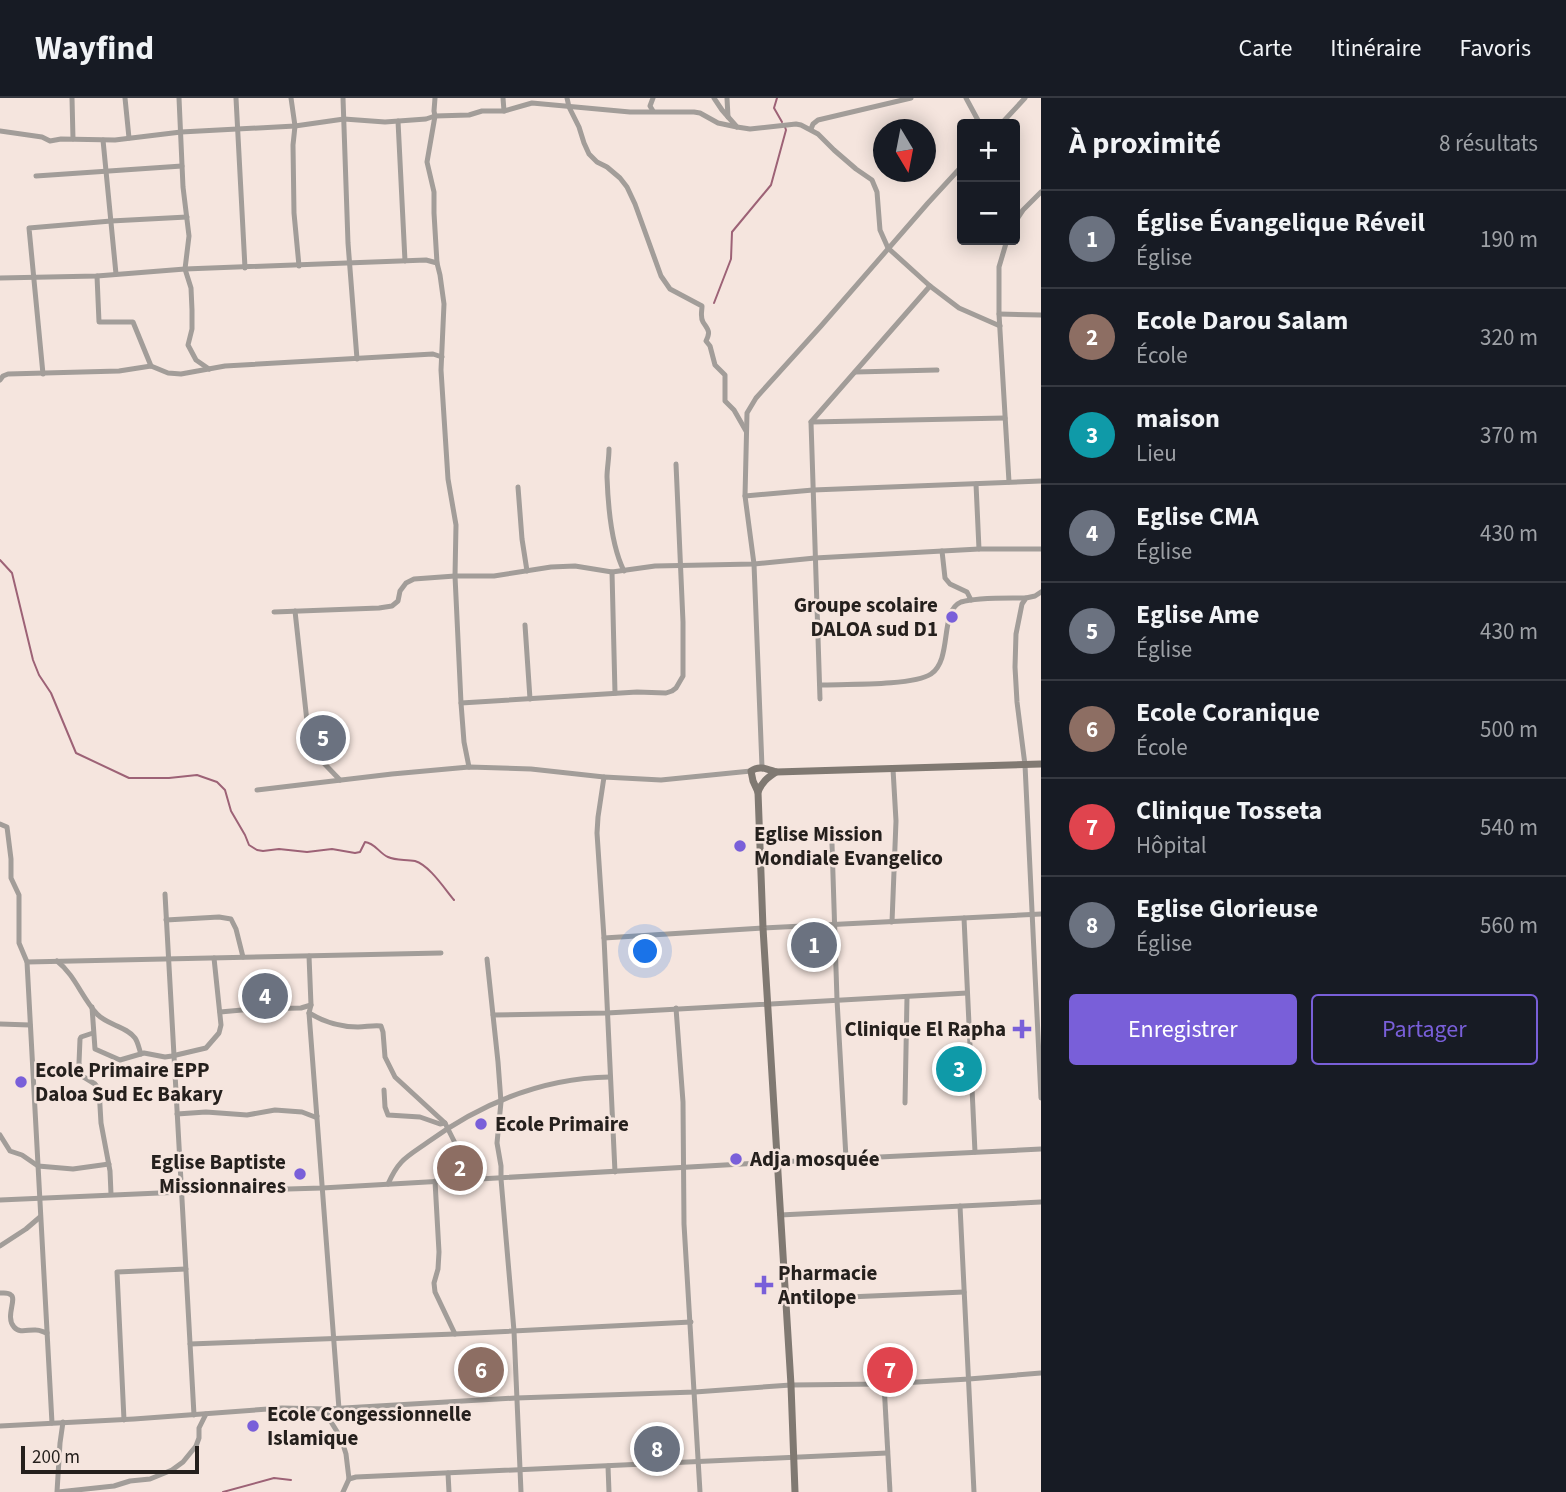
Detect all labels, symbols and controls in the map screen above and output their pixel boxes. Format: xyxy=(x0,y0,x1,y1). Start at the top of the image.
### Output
text: Wayfind xyxy=(35,25,154,72)
text: Carte xyxy=(1238,31,1292,66)
text: Itinéraire xyxy=(1330,31,1421,66)
text: Favoris xyxy=(1459,31,1531,66)
north arrow xyxy=(873,119,936,182)
map controls xyxy=(957,119,1020,245)
button: + xyxy=(957,119,1020,182)
text: À proximité xyxy=(1069,122,1221,165)
text: 8 résultats xyxy=(1439,127,1538,160)
button: − xyxy=(957,182,1020,245)
text: Église Évangelique Réveil xyxy=(1136,204,1425,241)
text: 1 xyxy=(1086,223,1098,256)
text: 190 m xyxy=(1480,223,1538,256)
text: Église xyxy=(1136,241,1192,274)
text: Ecole Darou Salam xyxy=(1136,302,1348,339)
text: 2 xyxy=(1086,321,1098,354)
text: 320 m xyxy=(1480,321,1538,354)
text: École xyxy=(1136,339,1188,372)
text: maison xyxy=(1136,400,1220,437)
text: 3 xyxy=(1086,419,1098,452)
text: 370 m xyxy=(1480,419,1538,452)
text: Lieu xyxy=(1136,437,1177,470)
text: Eglise CMA xyxy=(1136,498,1259,535)
text: 4 xyxy=(1086,517,1098,550)
text: 430 m xyxy=(1480,517,1538,550)
text: Église xyxy=(1136,535,1192,568)
place label: Groupe scolaire DALOA sud D1 xyxy=(794,590,938,644)
text: Eglise Ame xyxy=(1136,596,1260,633)
marker: Groupe scolaire DALOA sud D1 xyxy=(944,609,960,625)
text: 5 xyxy=(1086,615,1098,648)
text: 430 m xyxy=(1480,615,1538,648)
text: Église xyxy=(1136,633,1192,666)
text: Ecole Coranique xyxy=(1136,694,1320,731)
pin: 5 xyxy=(300,712,346,764)
text: 6 xyxy=(1086,713,1098,746)
text: 500 m xyxy=(1480,713,1538,746)
text: École xyxy=(1136,731,1188,764)
text: Clinique Tosseta xyxy=(1136,792,1322,829)
text: 7 xyxy=(1086,811,1098,844)
text: 540 m xyxy=(1480,811,1538,844)
place label: Eglise Mission Mondiale Evangelico xyxy=(754,819,943,873)
text: Hôpital xyxy=(1136,829,1207,862)
marker: Eglise Mission Mondiale Evangelico xyxy=(732,838,748,854)
text: Eglise Glorieuse xyxy=(1136,890,1318,927)
text: 8 xyxy=(1086,909,1098,942)
text: 560 m xyxy=(1480,909,1538,942)
pin: 1 xyxy=(791,919,837,971)
text: Église xyxy=(1136,927,1192,960)
your location xyxy=(628,934,662,968)
pin: 4 xyxy=(242,970,288,1022)
button: Enregistrer xyxy=(1069,994,1297,1065)
button: Partager xyxy=(1311,994,1538,1065)
place label: Clinique El Rapha xyxy=(845,1014,1006,1044)
marker: Clinique El Rapha xyxy=(1012,1019,1032,1039)
pin: 3 xyxy=(936,1043,982,1095)
place label: Ecole Primaire EPP Daloa Sud Ec Bakary xyxy=(35,1055,223,1109)
marker: Ecole Primaire EPP Daloa Sud Ec Bakary xyxy=(13,1074,29,1090)
place label: Ecole Primaire xyxy=(495,1109,629,1139)
marker: Ecole Primaire xyxy=(473,1116,489,1132)
pin: 2 xyxy=(437,1142,483,1194)
place label: Adja mosquée xyxy=(749,1144,880,1174)
place label: Eglise Baptiste Missionnaires xyxy=(151,1147,286,1201)
marker: Adja mosquée xyxy=(728,1151,744,1167)
marker: Eglise Baptiste Missionnaires xyxy=(292,1166,308,1182)
place label: Pharmacie Antilope xyxy=(777,1258,878,1312)
marker: Pharmacie Antilope xyxy=(756,1277,772,1293)
pin: 6 xyxy=(458,1344,504,1396)
pin: 7 xyxy=(867,1344,913,1396)
place label: Ecole Congessionnelle Islamique xyxy=(267,1399,472,1453)
marker: Ecole Congessionnelle Islamique xyxy=(245,1418,261,1434)
pin: 8 xyxy=(634,1423,680,1475)
scale bar xyxy=(21,1443,200,1475)
text: 200 m xyxy=(32,1444,80,1471)

